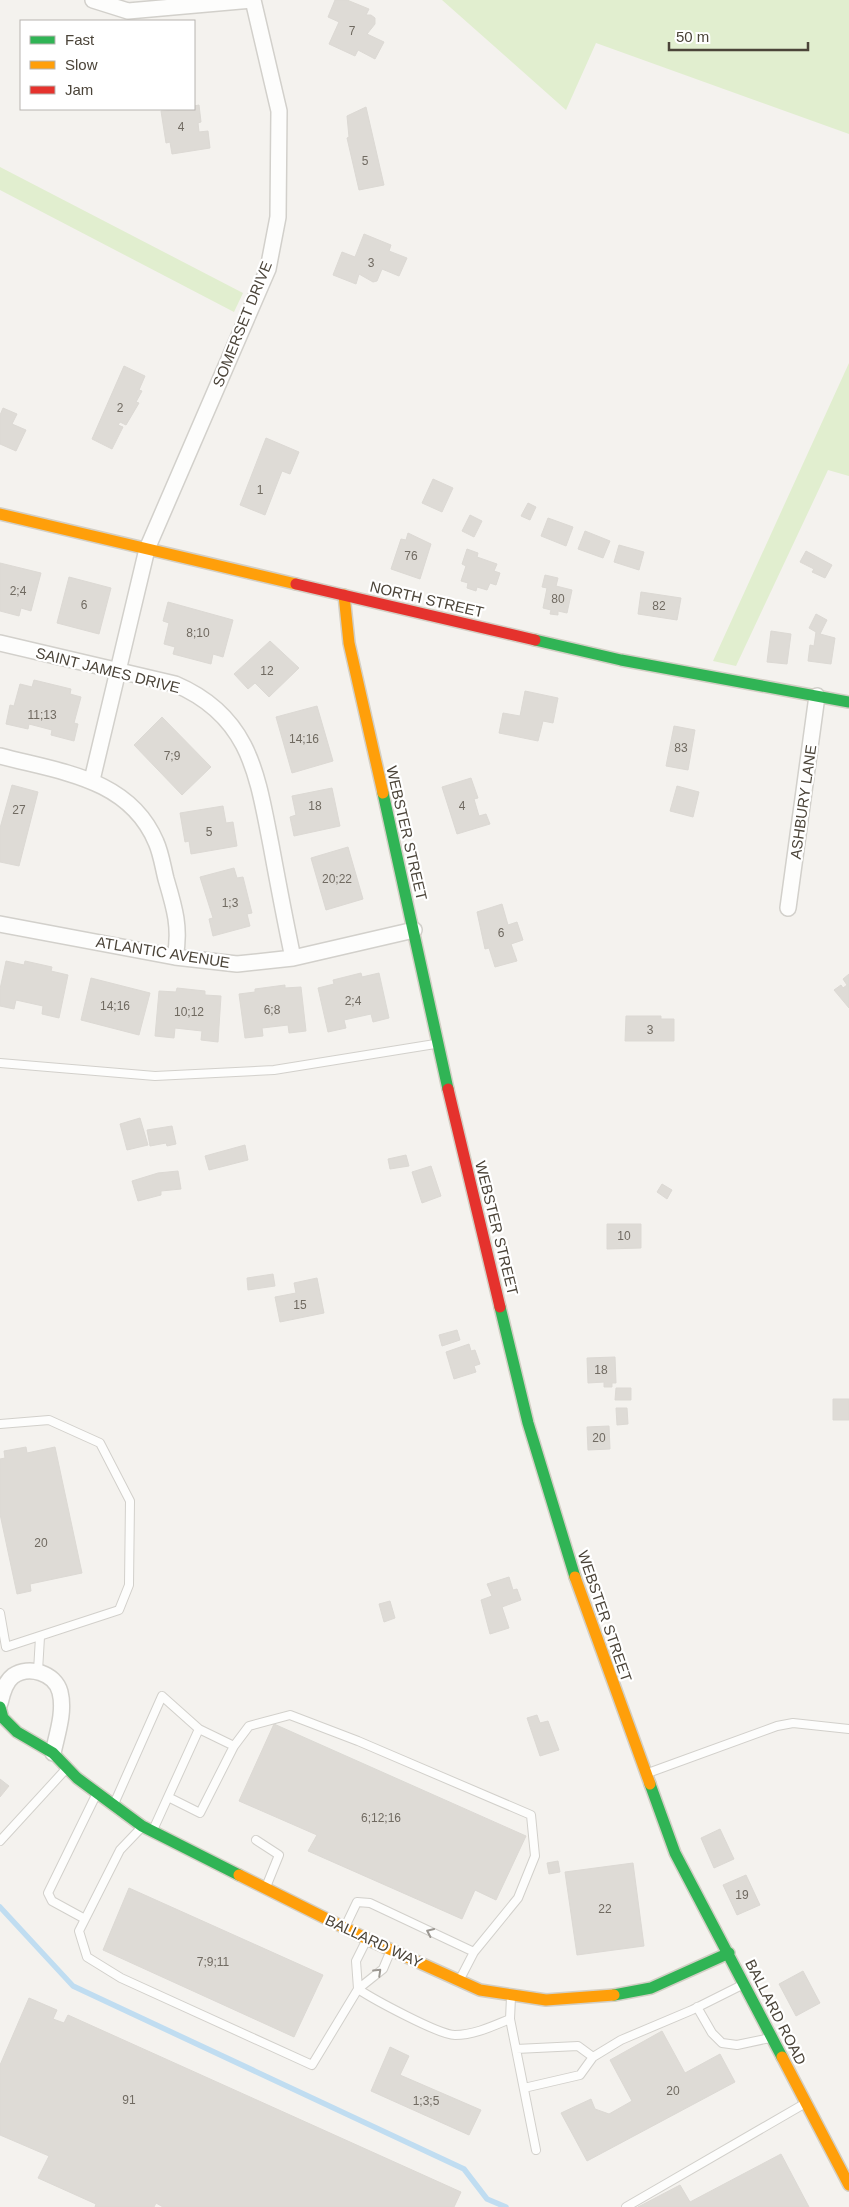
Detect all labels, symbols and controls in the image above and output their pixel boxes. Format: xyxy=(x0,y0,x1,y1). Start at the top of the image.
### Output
legend xyxy=(20,20,195,110)
scale bar xyxy=(669,20,808,52)
house number: 7 xyxy=(349,24,356,38)
text: 50 m xyxy=(676,28,709,45)
text: Fast xyxy=(65,31,95,48)
text: Slow xyxy=(65,56,98,73)
text: Jam xyxy=(65,81,93,98)
house number: 4 xyxy=(178,120,185,134)
house number: 5 xyxy=(362,154,369,168)
house number: 3 xyxy=(368,256,375,270)
street label: SOMERSET DRIVE xyxy=(209,259,275,389)
house number: 2 xyxy=(117,401,124,415)
house number: 1 xyxy=(257,483,264,497)
house number: 76 xyxy=(404,549,418,563)
street label: NORTH STREET xyxy=(368,578,486,620)
house number: 2;4 xyxy=(10,584,27,598)
house number: 80 xyxy=(551,592,565,606)
house number: 6 xyxy=(81,598,88,612)
house number: 82 xyxy=(652,599,666,613)
house number: 8;10 xyxy=(186,626,210,640)
street label: SAINT JAMES DRIVE xyxy=(34,644,182,696)
house number: 12 xyxy=(260,664,274,678)
house number: 11;13 xyxy=(27,708,57,722)
house number: 14;16 xyxy=(289,732,319,746)
house number: 83 xyxy=(674,741,688,755)
street label: ASHBURY LANE xyxy=(787,744,819,860)
house number: 7;9 xyxy=(164,749,181,763)
street label: WEBSTER STREET xyxy=(383,764,431,902)
house number: 18 xyxy=(308,799,322,813)
house number: 4 xyxy=(459,799,466,813)
house number: 27 xyxy=(12,803,26,817)
house number: 5 xyxy=(206,825,213,839)
house number: 20;22 xyxy=(322,872,352,886)
house number: 1;3 xyxy=(222,896,239,910)
house number: 6 xyxy=(498,926,505,940)
street label: ATLANTIC AVENUE xyxy=(95,933,231,971)
house number: 2;4 xyxy=(345,994,362,1008)
house number: 14;16 xyxy=(100,999,130,1013)
house number: 6;8 xyxy=(264,1003,281,1017)
house number: 10;12 xyxy=(174,1005,204,1019)
house number: 3 xyxy=(647,1023,654,1037)
street label: WEBSTER STREET xyxy=(472,1159,522,1297)
house number: 10 xyxy=(617,1229,631,1243)
house number: 15 xyxy=(293,1298,307,1312)
house number: 18 xyxy=(594,1363,608,1377)
house number: 20 xyxy=(592,1431,606,1445)
house number: 20 xyxy=(34,1536,48,1550)
street label: WEBSTER STREET xyxy=(575,1548,635,1684)
house number: 6;12;16 xyxy=(361,1811,401,1825)
house number: 19 xyxy=(735,1888,749,1902)
house number: 22 xyxy=(598,1902,612,1916)
street label: BALLARD WAY xyxy=(323,1911,425,1971)
one-way arrow xyxy=(426,1927,435,1938)
house number: 7;9;11 xyxy=(197,1955,230,1969)
street label: BALLARD ROAD xyxy=(742,1957,810,2068)
one-way arrow xyxy=(372,1969,381,1978)
house number: 20 xyxy=(666,2084,680,2098)
house number: 91 xyxy=(122,2093,136,2107)
house number: 1;3;5 xyxy=(413,2094,440,2108)

